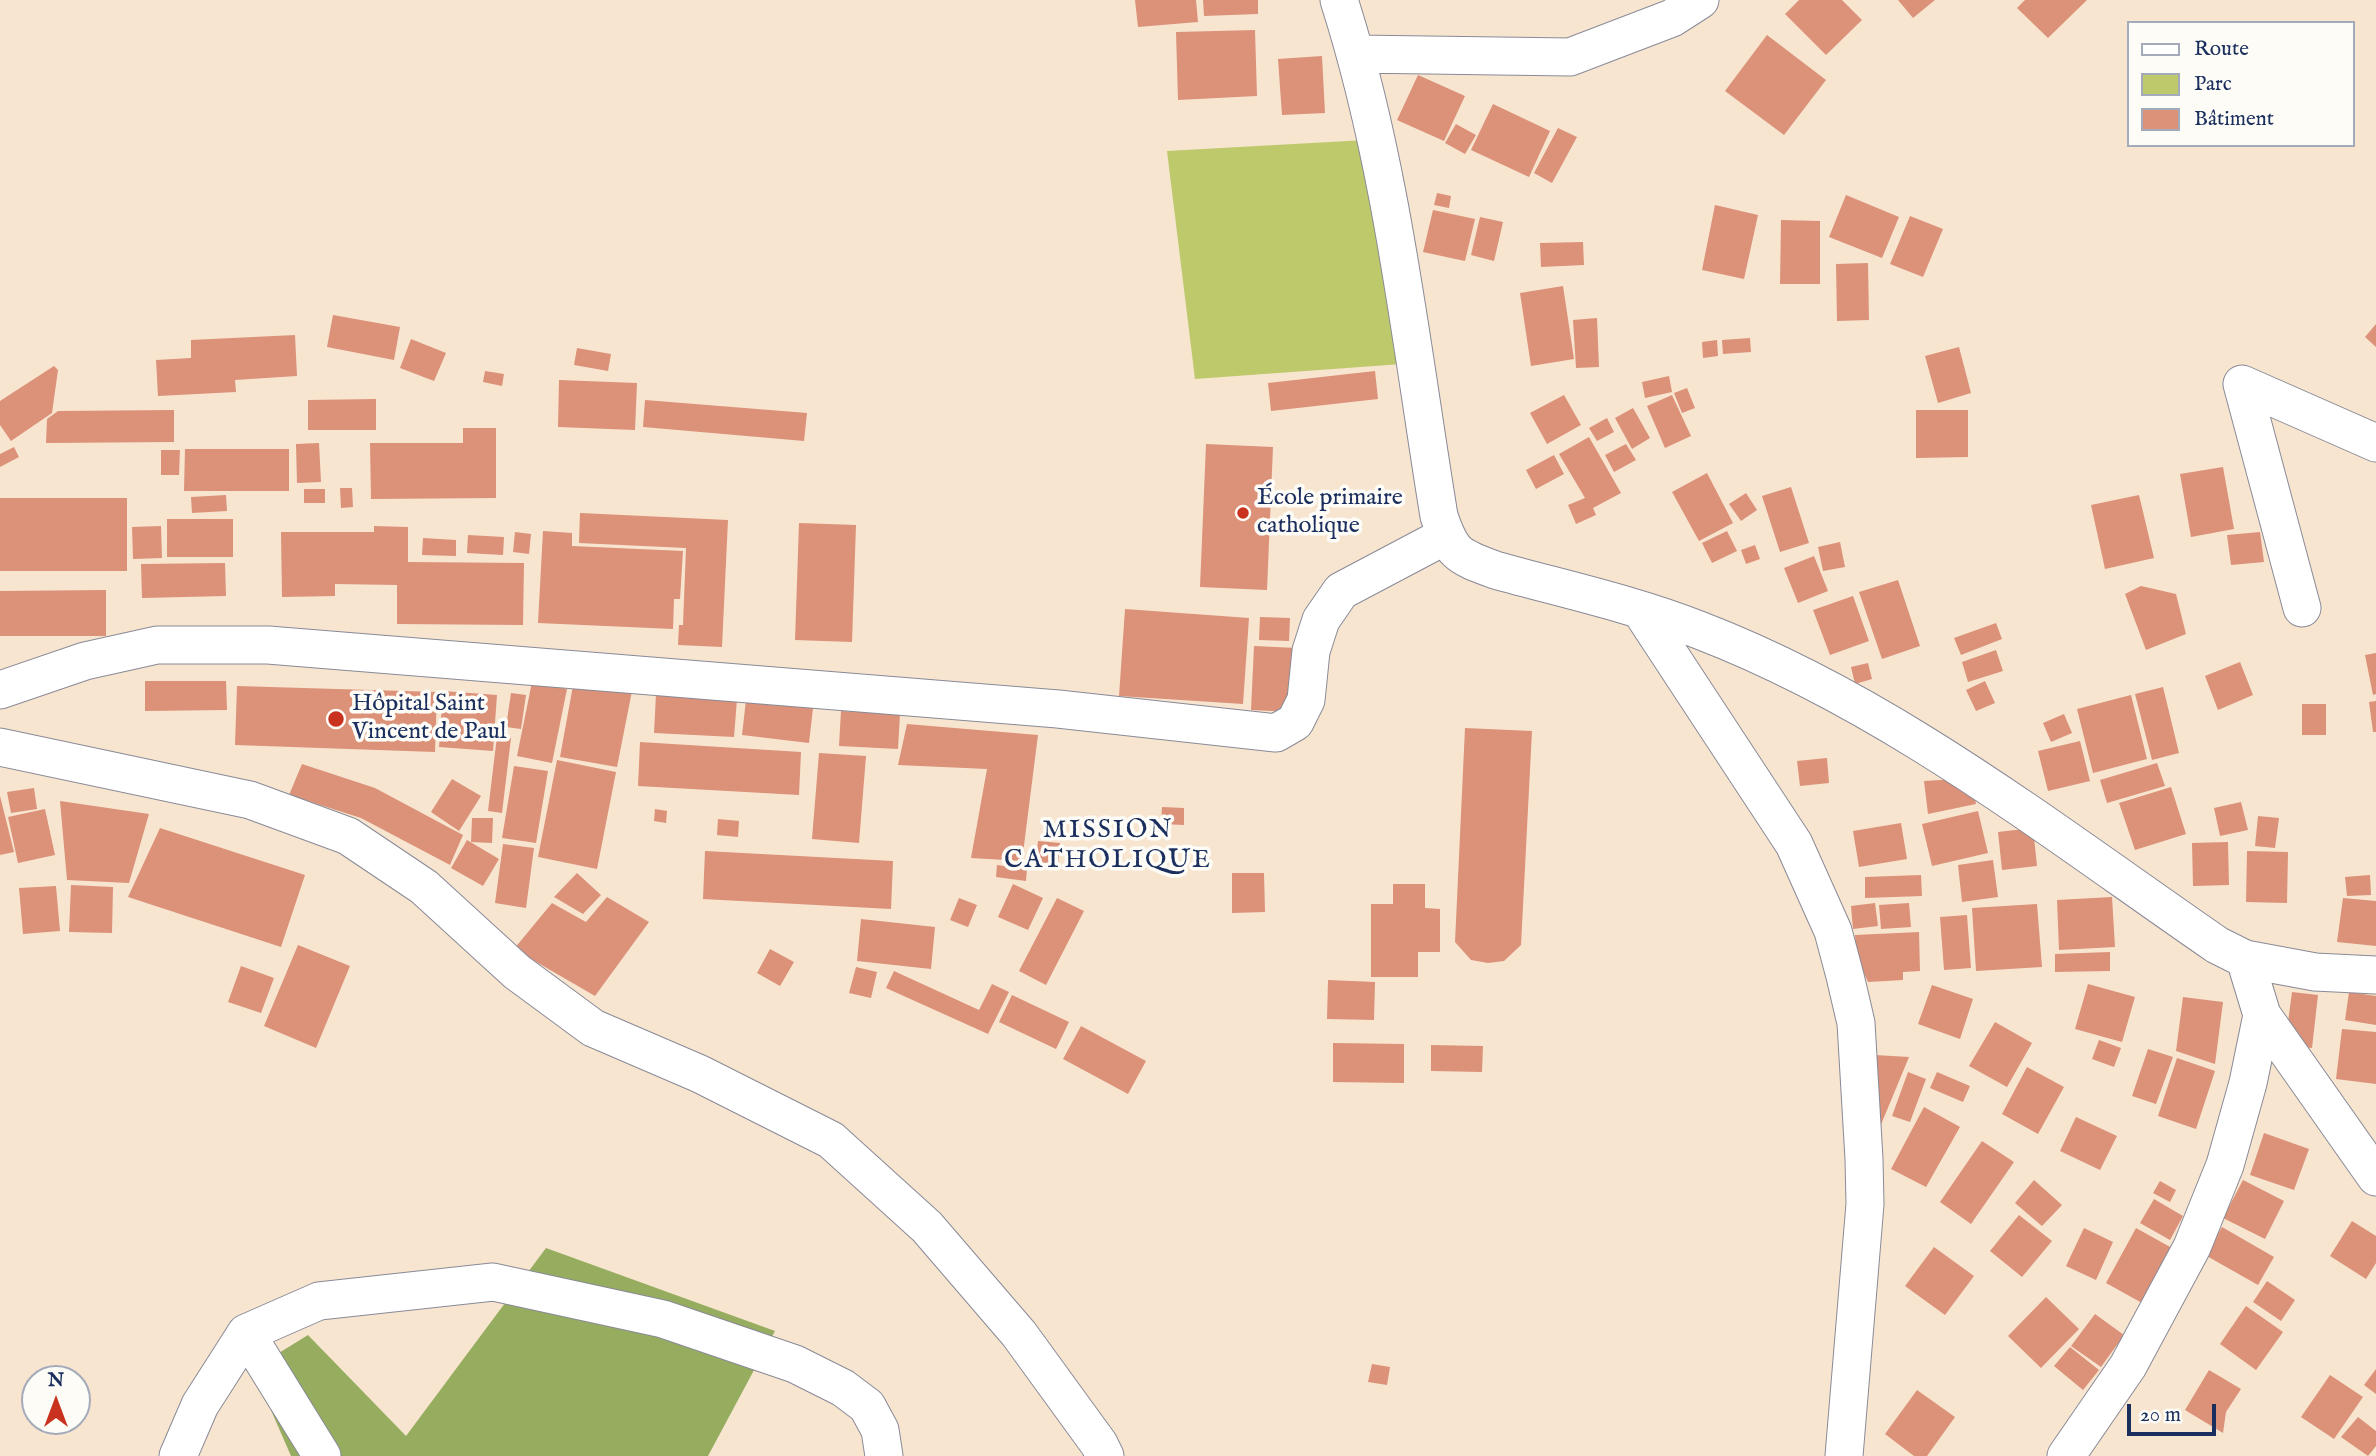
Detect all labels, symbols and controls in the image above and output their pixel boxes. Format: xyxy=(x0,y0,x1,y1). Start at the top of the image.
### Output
legend xyxy=(2128,21,2355,147)
text: Route xyxy=(2194,36,2249,63)
text: Parc xyxy=(2194,71,2232,98)
text: Bâtiment xyxy=(2194,106,2274,133)
place label: École primaire catholique xyxy=(1257,485,1403,541)
marker: École primaire catholique xyxy=(1235,505,1251,521)
place label: Hôpital Saint Vincent de Paul xyxy=(352,691,507,747)
marker: Hôpital Saint Vincent de Paul xyxy=(326,709,346,729)
district label: MISSION CATHOLIQUE xyxy=(1005,816,1211,878)
north arrow xyxy=(21,1365,91,1435)
text: N xyxy=(48,1369,64,1393)
scale bar xyxy=(2131,1390,2220,1434)
text: 20 m xyxy=(2140,1402,2181,1429)

